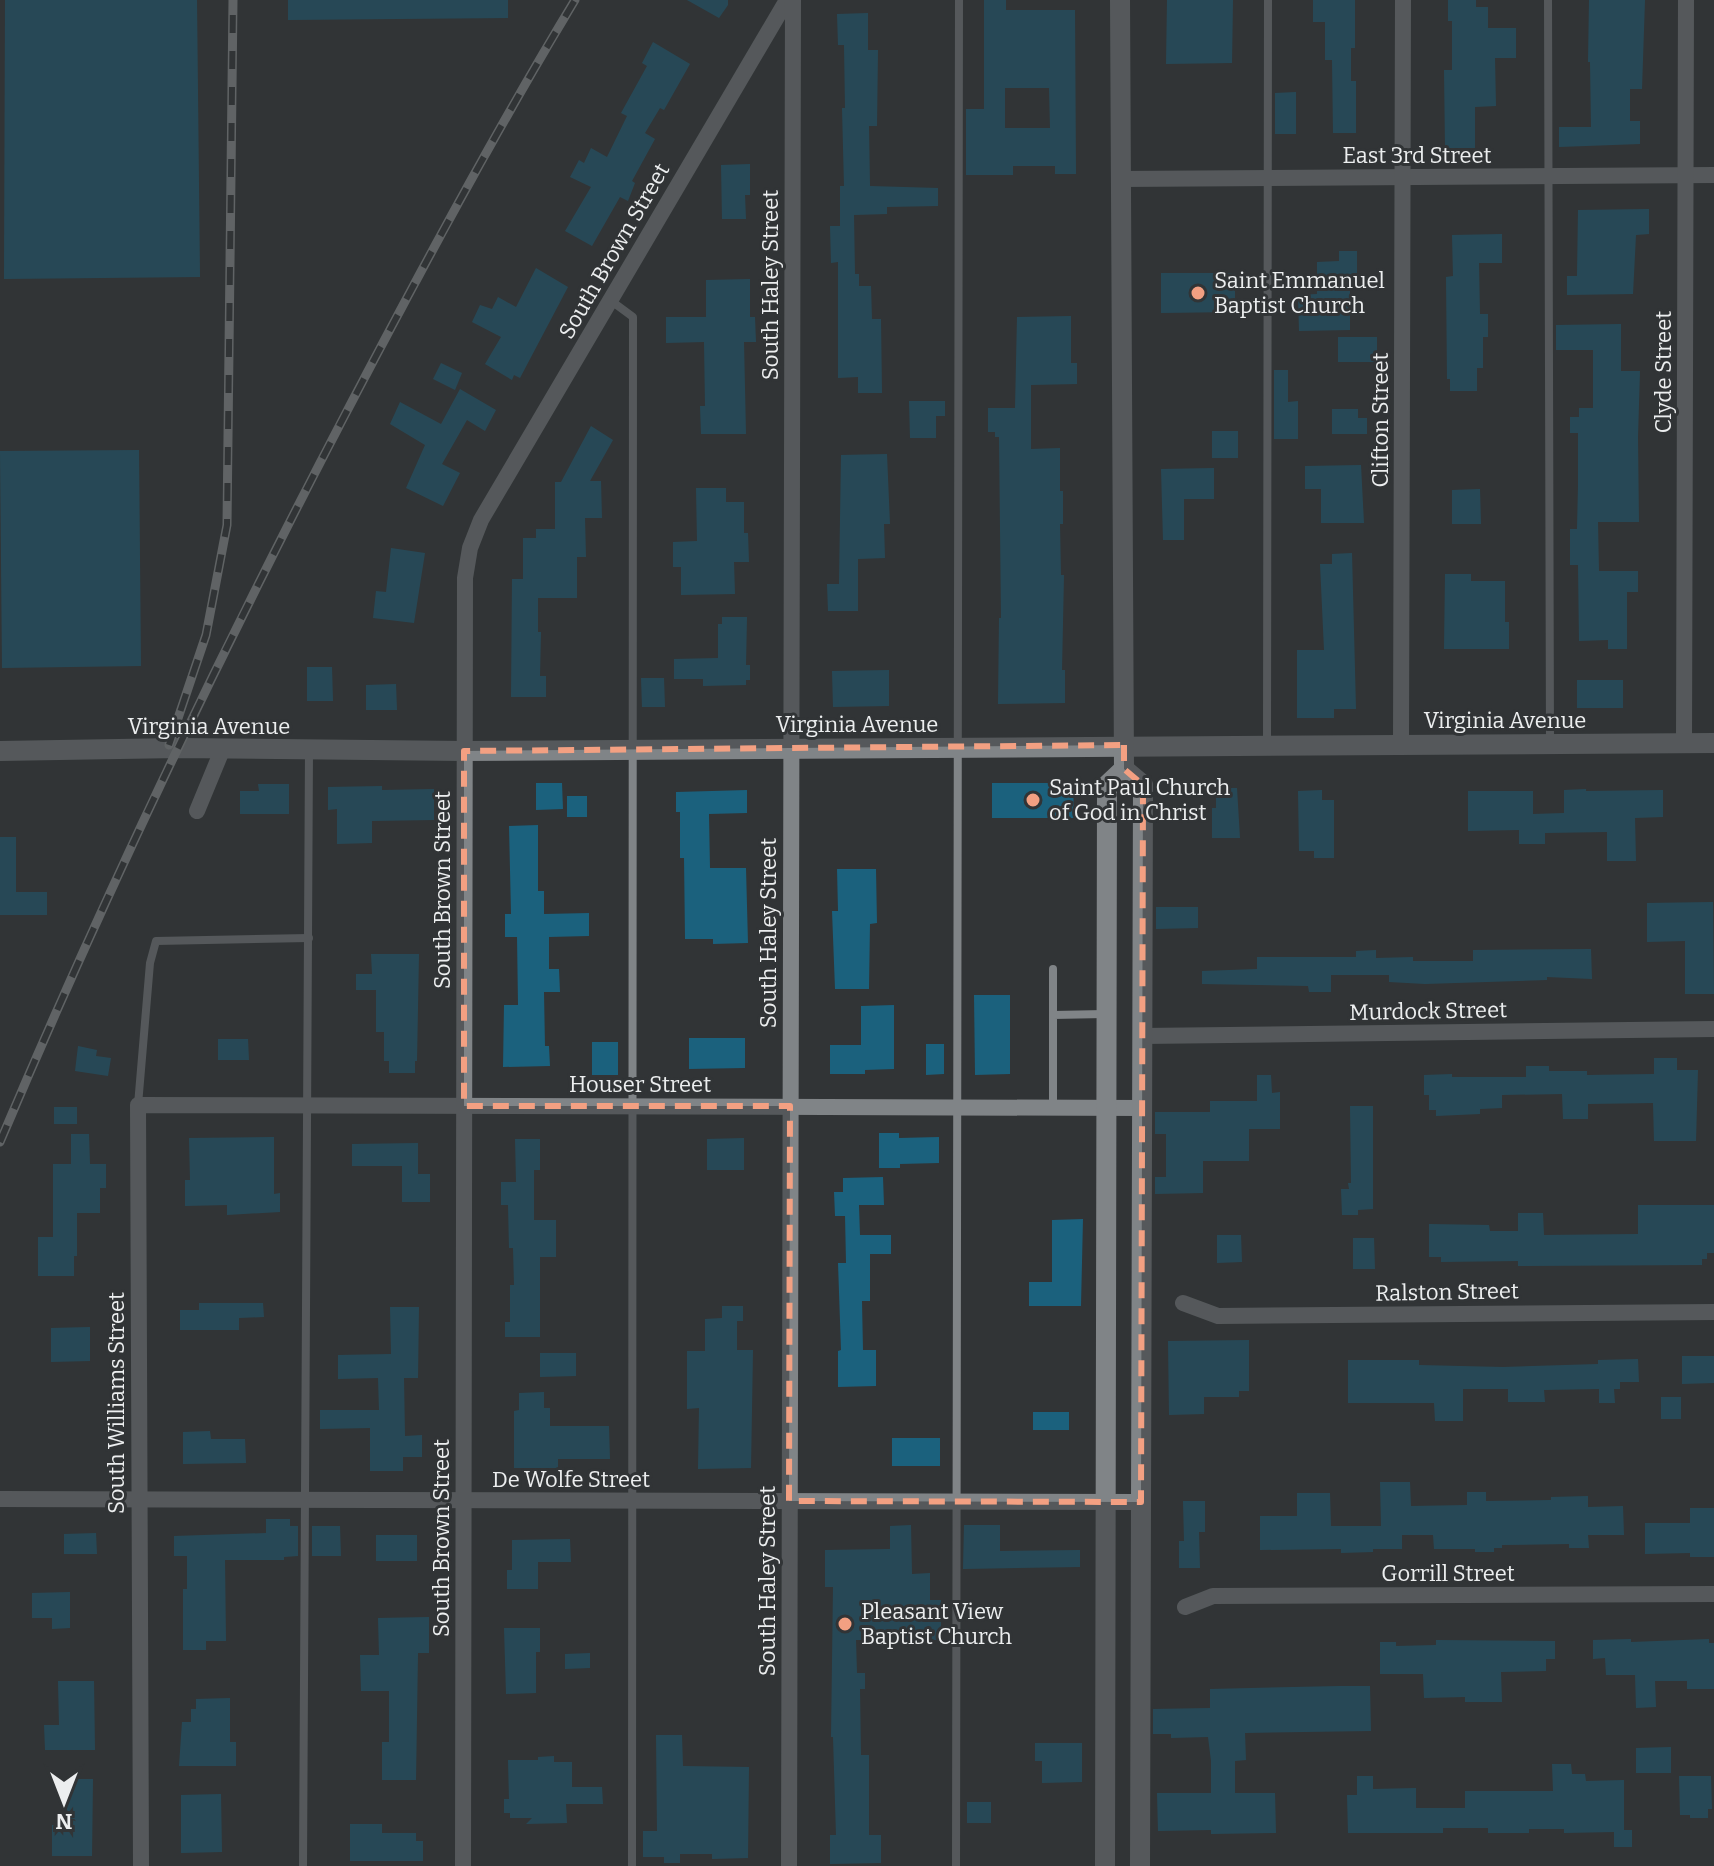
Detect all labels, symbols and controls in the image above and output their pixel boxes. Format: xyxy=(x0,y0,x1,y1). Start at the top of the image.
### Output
street label: East 3rd Street xyxy=(1342,142,1492,169)
street label: South Brown Street xyxy=(553,158,675,344)
street label: South Haley Street xyxy=(757,190,784,380)
place label: Saint Emmanuel Baptist Church xyxy=(1214,267,1385,319)
marker: Saint Emmanuel Baptist Church xyxy=(1189,284,1207,302)
street label: Clyde Street xyxy=(1650,311,1677,433)
street label: Clifton Street xyxy=(1367,352,1394,488)
street label: Virginia Avenue xyxy=(1424,707,1586,734)
street label: Virginia Avenue xyxy=(776,711,938,738)
street label: Virginia Avenue xyxy=(128,713,290,740)
place label: Saint Paul Church of God in Christ xyxy=(1049,774,1231,826)
street label: South Brown Street xyxy=(429,791,456,989)
marker: Saint Paul Church of God in Christ xyxy=(1024,791,1042,809)
street label: South Haley Street xyxy=(755,838,782,1028)
street label: Murdock Street xyxy=(1349,996,1507,1026)
street label: Houser Street xyxy=(569,1071,711,1098)
street label: Ralston Street xyxy=(1375,1277,1519,1307)
street label: South Williams Street xyxy=(103,1292,130,1514)
street label: South Brown Street xyxy=(428,1439,455,1637)
street label: De Wolfe Street xyxy=(492,1466,650,1493)
street label: South Haley Street xyxy=(754,1486,781,1676)
street label: Gorrill Street xyxy=(1381,1560,1515,1587)
place label: Pleasant View Baptist Church xyxy=(861,1598,1012,1650)
marker: Pleasant View Baptist Church xyxy=(836,1615,854,1633)
north arrow xyxy=(24,1762,104,1842)
text: N xyxy=(55,1808,72,1835)

